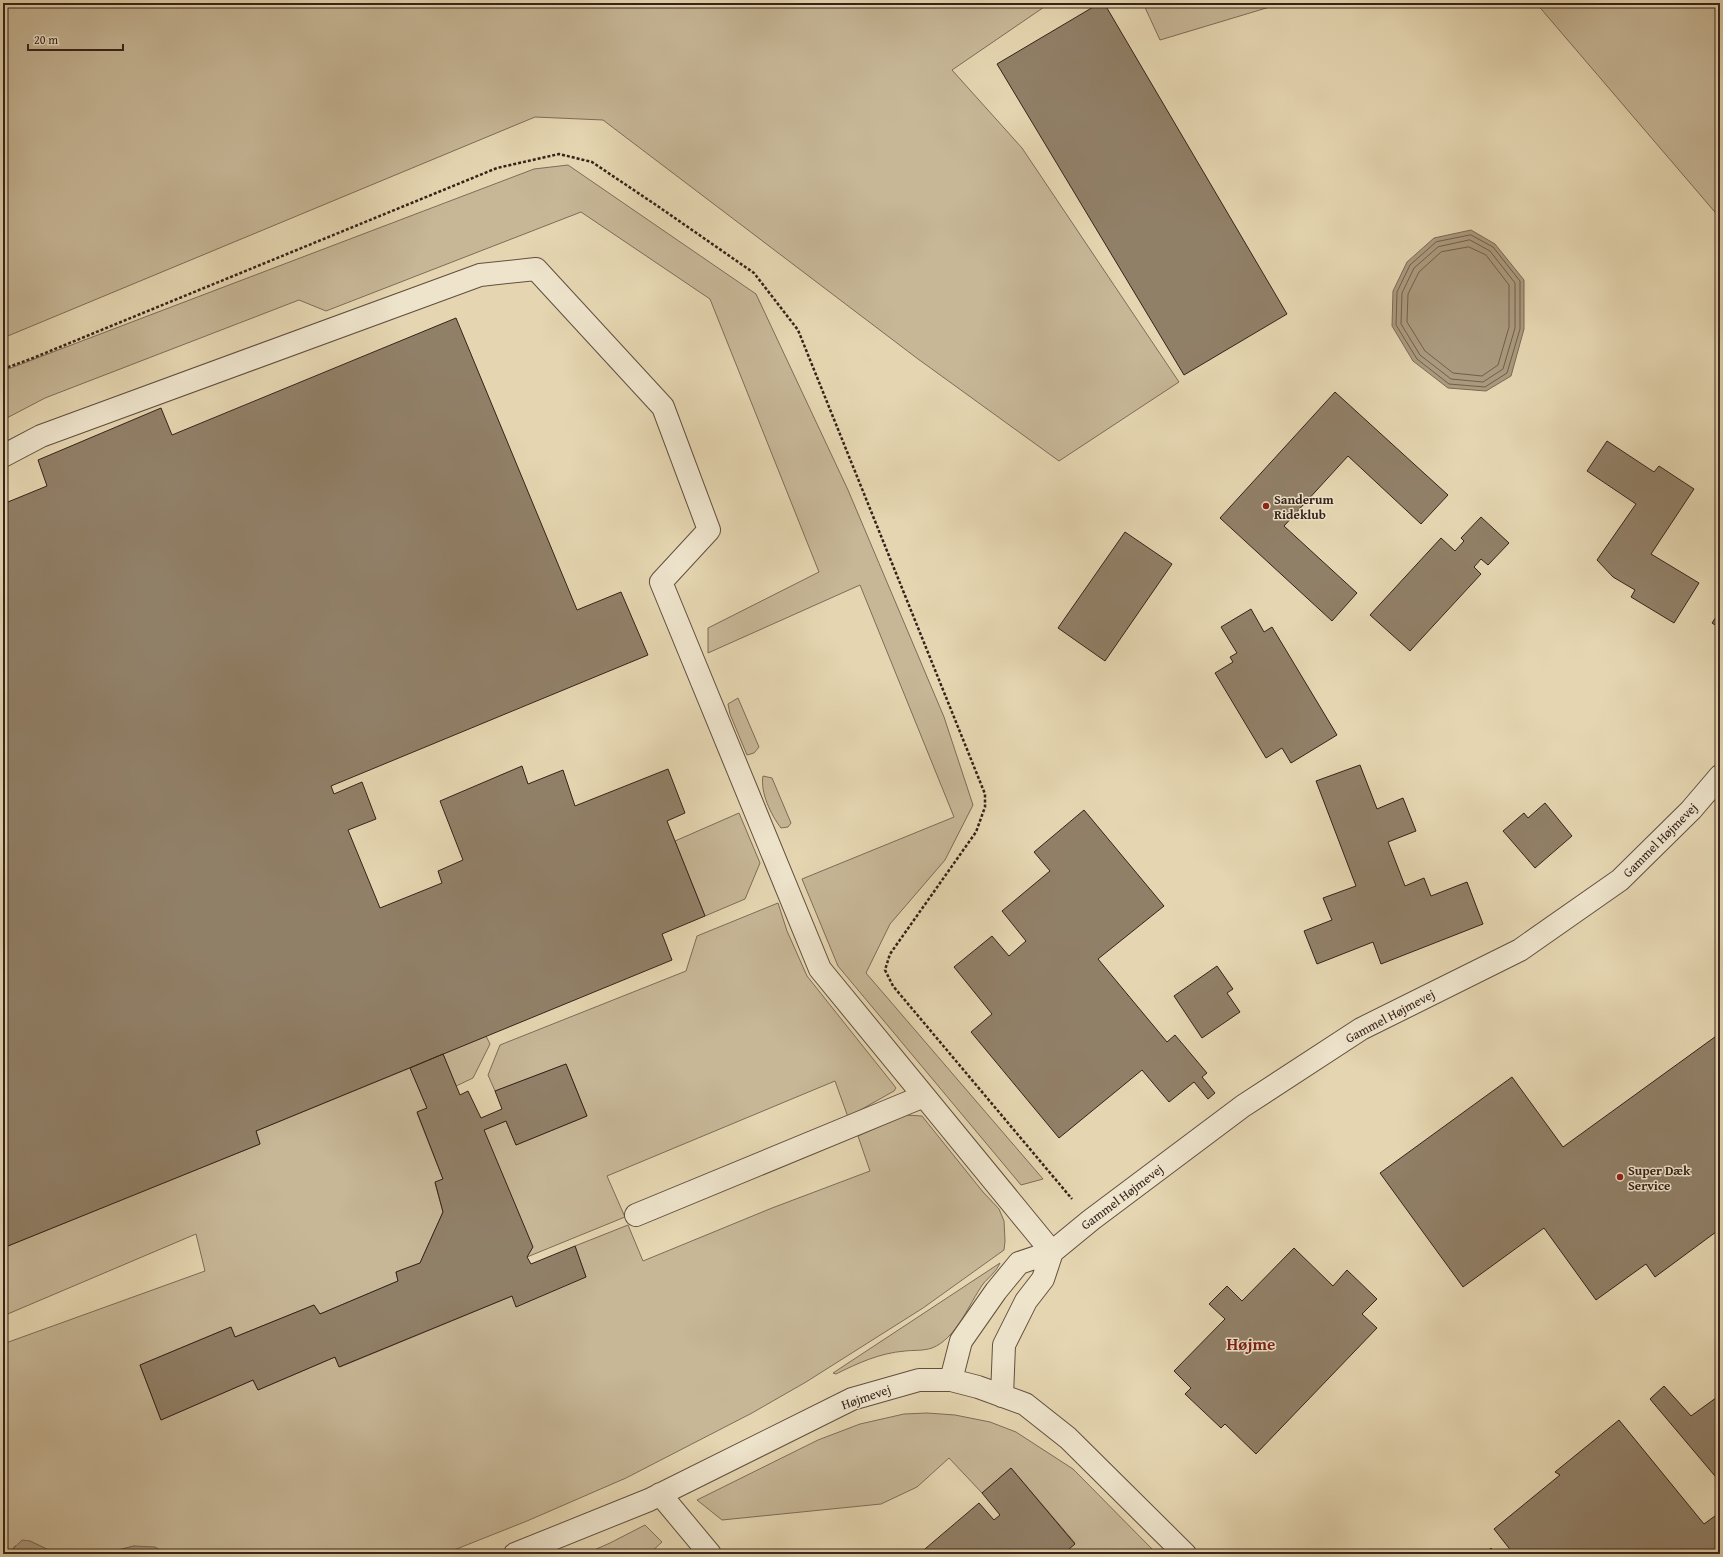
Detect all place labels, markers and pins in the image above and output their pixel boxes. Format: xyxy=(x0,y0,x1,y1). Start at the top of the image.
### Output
place label: Sanderum Rideklub xyxy=(1274,490,1334,524)
marker: Sanderum Rideklub xyxy=(1261,501,1271,511)
place label: Super Dæk Service xyxy=(1628,1161,1691,1195)
marker: Super Dæk Service xyxy=(1615,1172,1625,1182)

